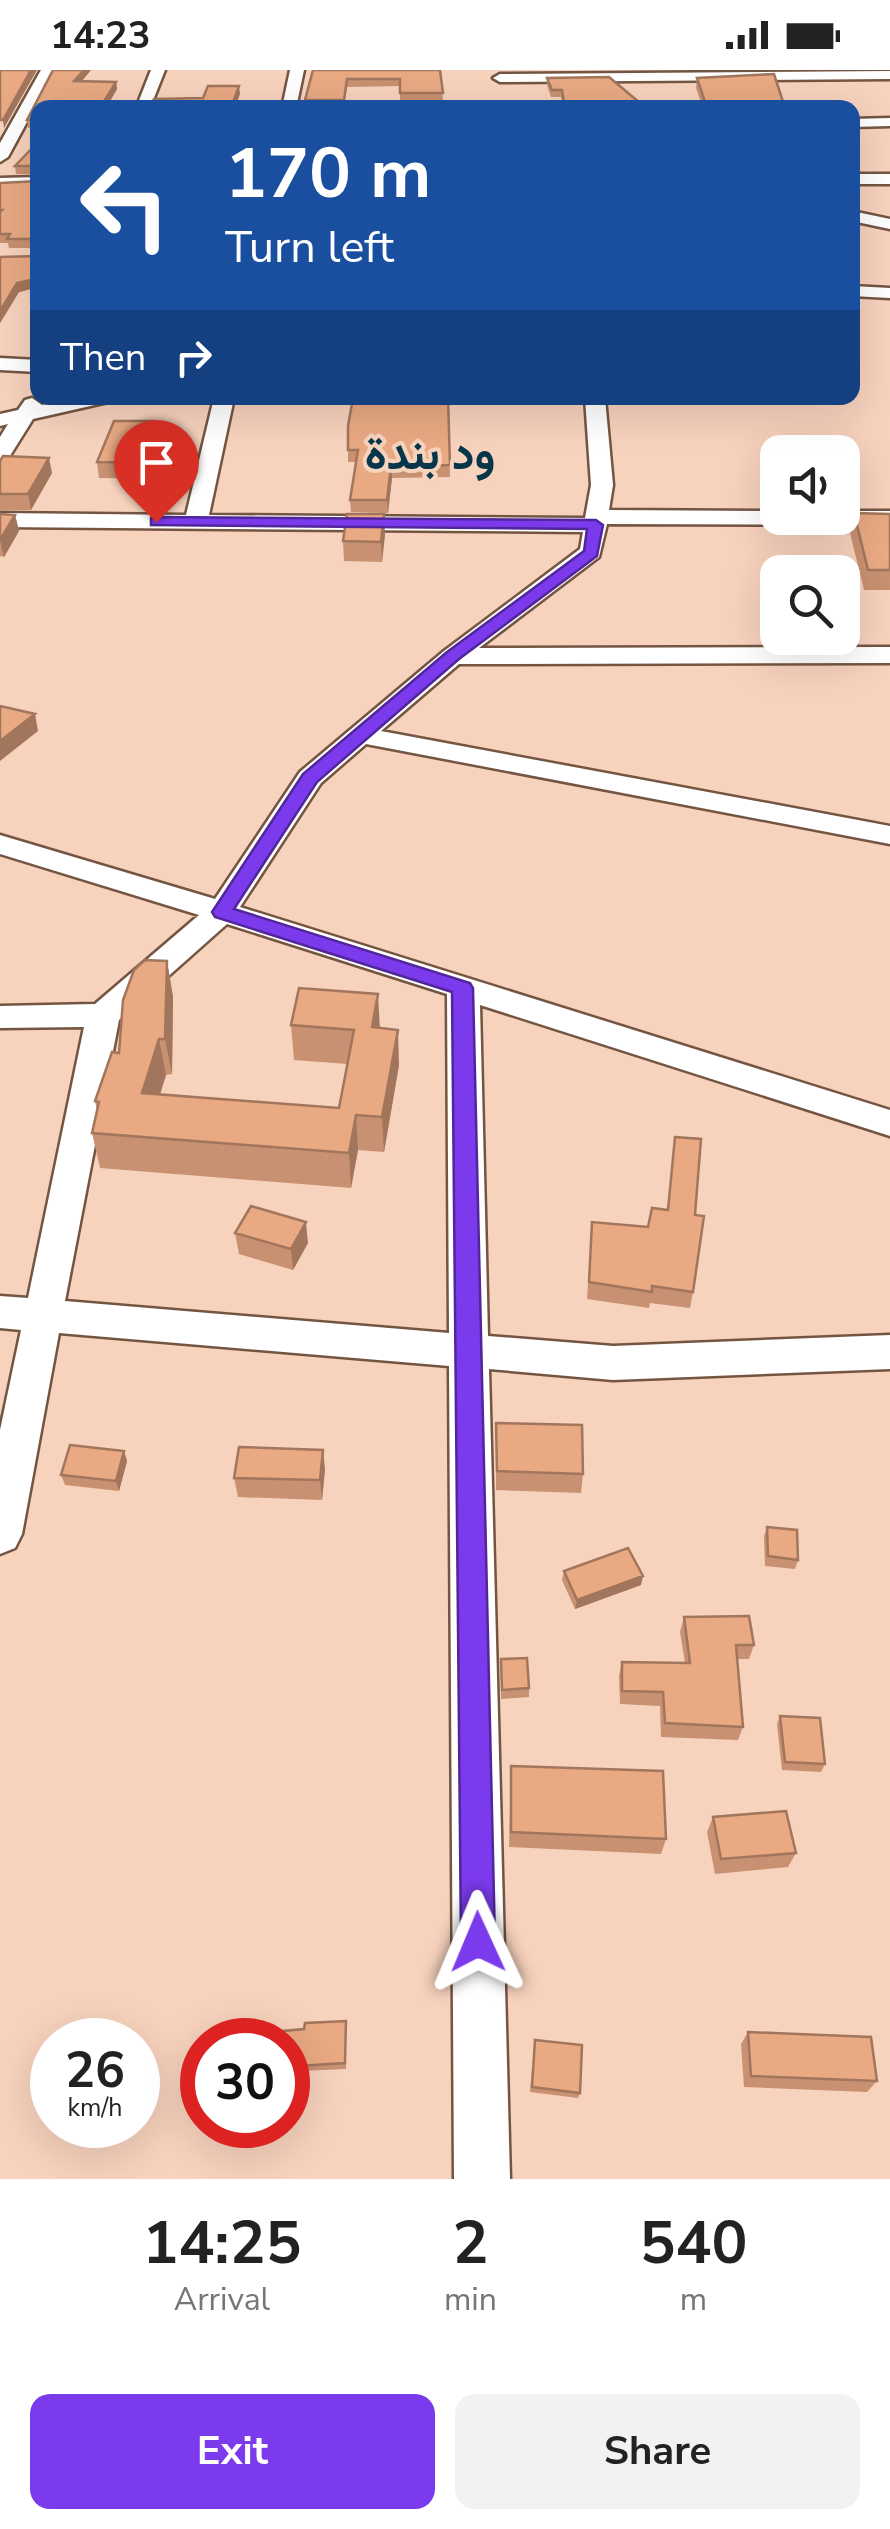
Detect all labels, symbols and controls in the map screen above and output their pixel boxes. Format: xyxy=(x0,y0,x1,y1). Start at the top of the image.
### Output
text: 14:23 xyxy=(50,10,151,61)
text: 170 m xyxy=(225,126,431,222)
icon: left xyxy=(60,140,190,270)
text: Turn left xyxy=(225,217,394,278)
icon: right xyxy=(166,330,221,385)
text: Then xyxy=(60,332,146,383)
pin xyxy=(114,420,199,523)
district label: ود بندة xyxy=(365,424,495,485)
icon: arrive xyxy=(129,435,184,490)
map controls xyxy=(760,435,860,655)
button: sound xyxy=(760,435,860,535)
button: search xyxy=(760,555,860,655)
position arrow xyxy=(426,1890,530,1994)
speed limit sign: 30 xyxy=(180,2018,310,2148)
text: 26 xyxy=(65,2036,125,2105)
text: km/h xyxy=(67,2091,123,2125)
text: 14:25 xyxy=(143,2202,301,2284)
text: 2 xyxy=(452,2202,488,2284)
text: 540 xyxy=(639,2202,747,2284)
text: Arrival xyxy=(174,2278,270,2321)
text: min xyxy=(444,2278,497,2321)
text: m xyxy=(680,2278,707,2321)
button: Exit xyxy=(30,2394,435,2509)
button: Share xyxy=(455,2394,860,2509)

